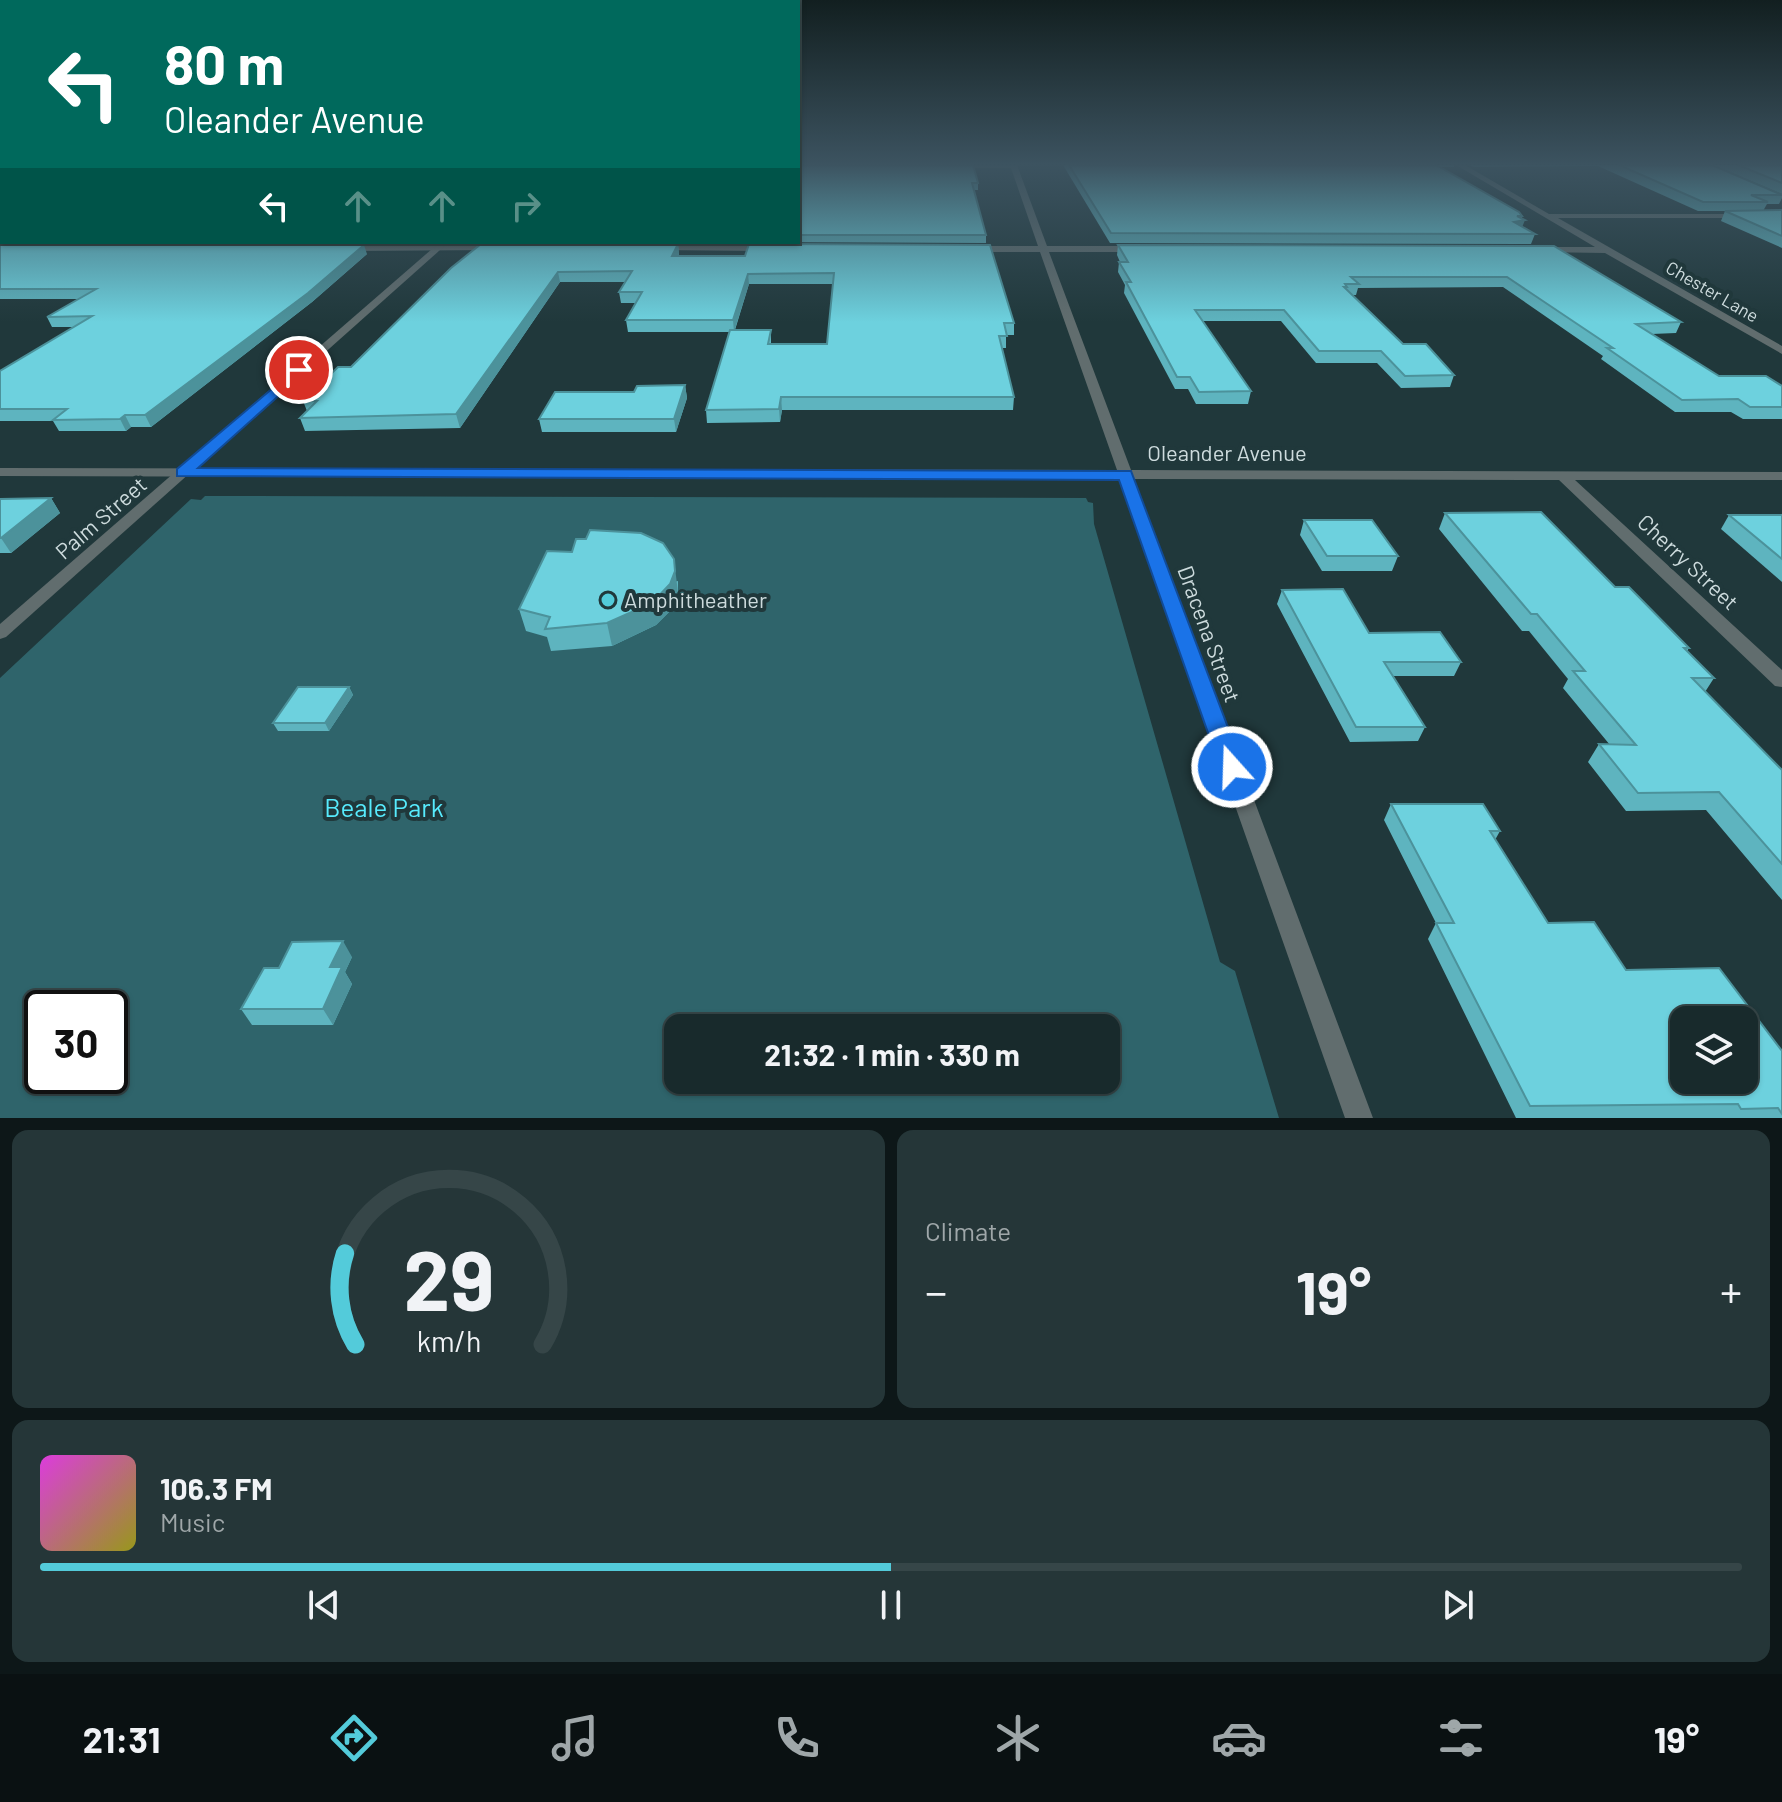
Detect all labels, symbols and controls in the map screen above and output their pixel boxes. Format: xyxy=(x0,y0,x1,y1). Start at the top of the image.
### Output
text: 80 m xyxy=(164,29,284,96)
icon: left xyxy=(32,32,136,136)
text: Oleander Avenue xyxy=(164,97,425,140)
icon: left xyxy=(252,184,296,228)
icon: ahead xyxy=(336,184,380,228)
icon: ahead xyxy=(420,184,464,228)
icon: right xyxy=(504,184,548,228)
street label: Chester Lane xyxy=(1662,256,1763,326)
pin xyxy=(265,336,333,404)
icon: arrive xyxy=(277,348,321,392)
street label: Oleander Avenue xyxy=(1147,439,1307,465)
street label: Palm Street xyxy=(50,471,151,564)
street label: Cherry Street xyxy=(1633,508,1744,614)
street label: Dracena Street xyxy=(1173,562,1247,706)
place label: Amphitheather xyxy=(624,586,767,612)
marker: Amphitheather xyxy=(599,591,617,609)
position arrow xyxy=(1190,725,1274,809)
park label: Beale Park xyxy=(324,791,444,822)
speed limit sign: 30 xyxy=(24,990,128,1094)
map controls xyxy=(1670,1006,1758,1094)
button: layers xyxy=(1670,1006,1758,1094)
text: 21:32 · 1 min · 330 m xyxy=(764,1036,1020,1072)
text: Climate xyxy=(925,1215,1011,1246)
text: 29 xyxy=(403,1228,494,1328)
text: 19° xyxy=(1296,1255,1371,1327)
text: − xyxy=(925,1264,947,1317)
text: + xyxy=(1720,1264,1742,1317)
text: km/h xyxy=(416,1323,481,1358)
text: 106.3 FM xyxy=(160,1470,272,1506)
text: Music xyxy=(160,1506,225,1537)
icon: previous xyxy=(302,1583,346,1627)
icon: pause xyxy=(869,1583,913,1627)
icon: next xyxy=(1436,1583,1480,1627)
icon: directions xyxy=(326,1710,382,1766)
icon: music xyxy=(547,1710,603,1766)
icon: phone xyxy=(769,1710,825,1766)
icon: climate xyxy=(990,1710,1046,1766)
icon: car xyxy=(1211,1710,1267,1766)
icon: filters xyxy=(1433,1710,1489,1766)
text: 21:31 xyxy=(83,1717,161,1760)
text: 19° xyxy=(1654,1717,1699,1760)

